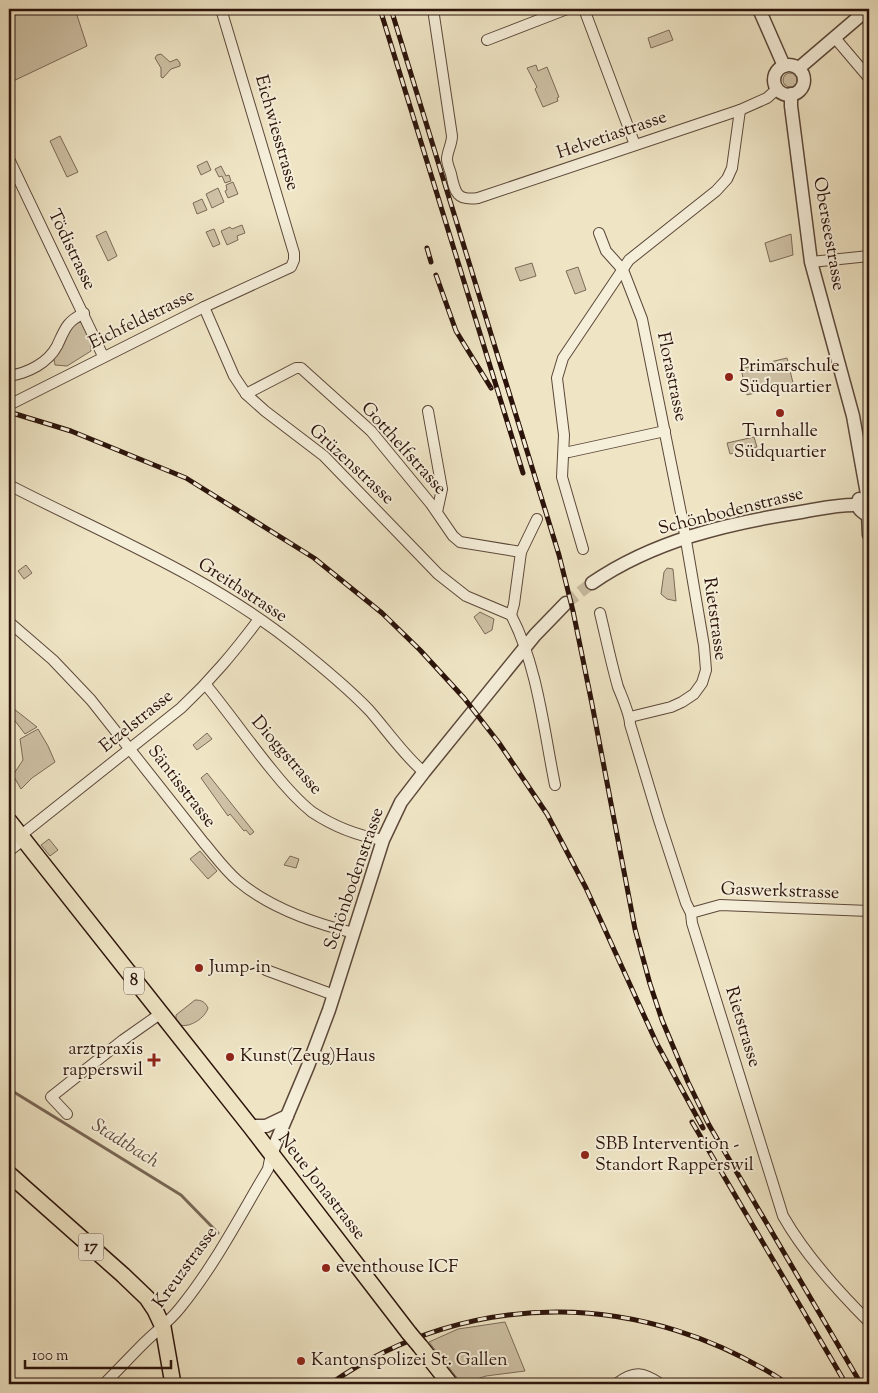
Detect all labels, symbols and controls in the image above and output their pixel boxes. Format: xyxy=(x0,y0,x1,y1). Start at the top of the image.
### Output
street label: Eichwiesstrasse xyxy=(247,72,305,194)
street label: Helvetiastrasse xyxy=(553,105,671,167)
street label: Oberseestrasse xyxy=(805,175,851,293)
street label: Tödistrasse xyxy=(40,205,102,295)
street label: Eichfeldstrasse xyxy=(85,283,199,357)
street label: Florastrasse xyxy=(649,330,693,424)
place label: Primarschule Südquartier xyxy=(739,354,840,401)
marker: Primarschule Südquartier xyxy=(723,371,735,383)
street label: Gotthelfstrasse xyxy=(354,397,452,501)
marker: Turnhalle Südquartier xyxy=(774,407,786,419)
street label: Grüzenstrasse xyxy=(302,418,400,512)
place label: Turnhalle Südquartier xyxy=(734,419,826,466)
street label: Schönbodenstrasse xyxy=(656,481,806,543)
street label: Greithstrasse xyxy=(192,552,292,630)
street label: Rietstrasse xyxy=(695,576,733,662)
street label: Etzelstrasse xyxy=(95,684,179,760)
street label: Dioggstrasse xyxy=(244,711,328,801)
street label: Säntisstrasse xyxy=(140,740,222,834)
street label: Schönbodenstrasse xyxy=(318,804,392,954)
street label: Gaswerkstrasse xyxy=(720,877,840,907)
place label: Jump-in xyxy=(208,955,272,981)
marker: Jump-in xyxy=(193,962,205,974)
road number: 8 xyxy=(124,968,144,994)
street label: Rietstrasse xyxy=(717,983,767,1071)
place label: arztpraxis rapperswil xyxy=(63,1037,143,1084)
place label: Kunst(Zeug)Haus xyxy=(240,1044,375,1070)
marker: Kunst(Zeug)Haus xyxy=(224,1051,236,1063)
marker: arztpraxis rapperswil xyxy=(147,1053,161,1067)
water label: Stadtbach xyxy=(86,1113,165,1176)
street label: Neue Jonastrasse xyxy=(271,1128,371,1246)
place label: SBB Intervention - Standort Rapperswil xyxy=(595,1132,754,1179)
marker: SBB Intervention - Standort Rapperswil xyxy=(579,1149,591,1161)
street label: Kreuzstrasse xyxy=(147,1222,225,1314)
road number: 17 xyxy=(78,1234,104,1260)
place label: eventhouse ICF xyxy=(336,1255,458,1281)
marker: eventhouse ICF xyxy=(320,1262,332,1274)
scale bar xyxy=(25,1338,171,1370)
text: 100 m xyxy=(32,1346,69,1367)
place label: Kantonspolizei St. Gallen xyxy=(311,1348,508,1374)
marker: Kantonspolizei St. Gallen xyxy=(295,1355,307,1367)

